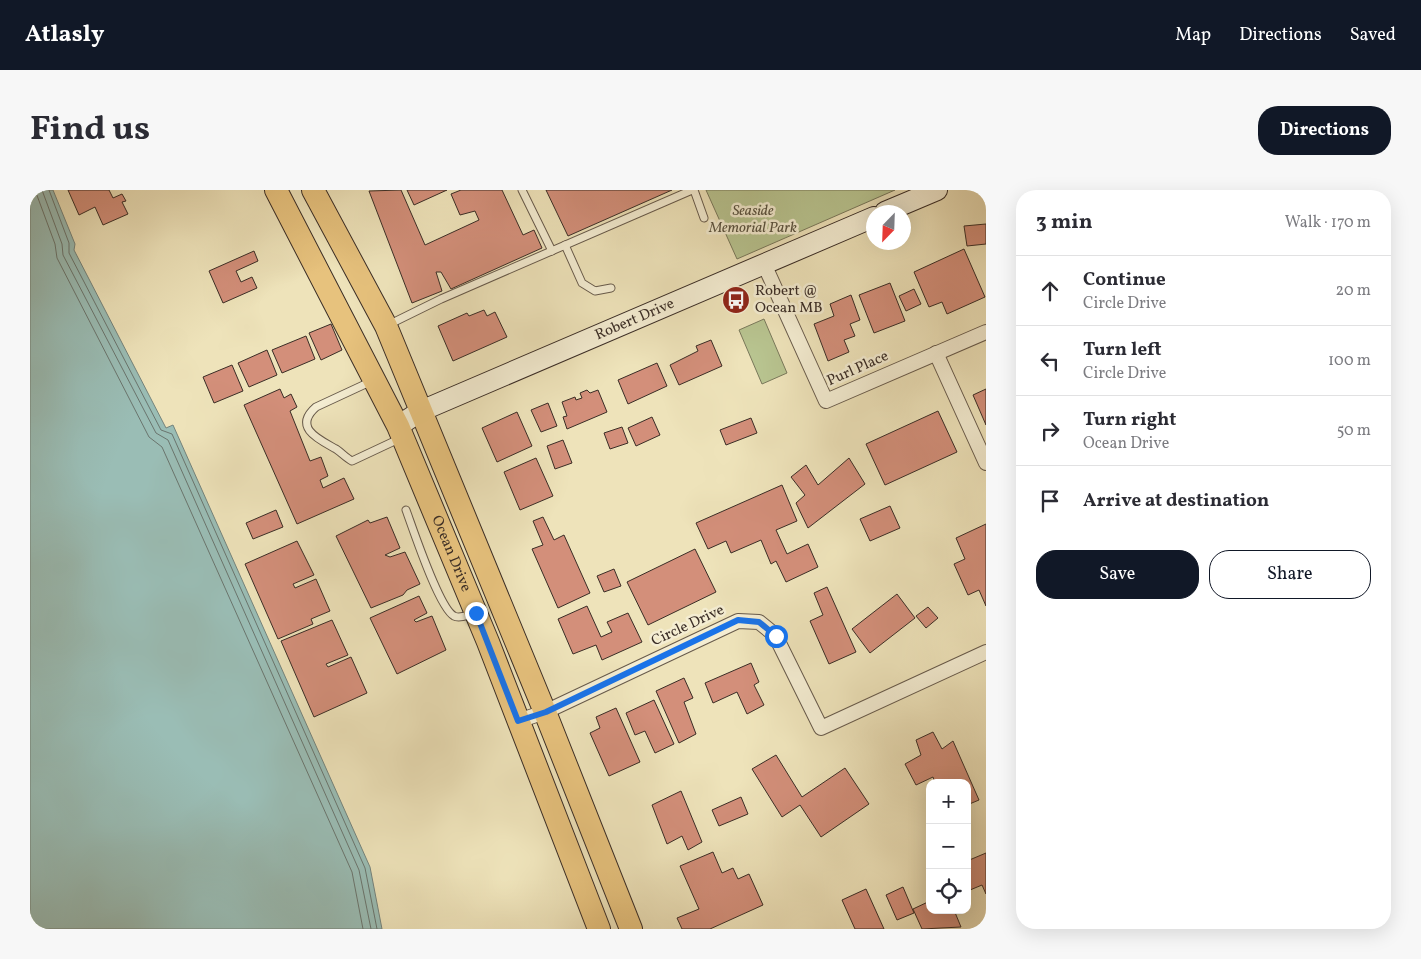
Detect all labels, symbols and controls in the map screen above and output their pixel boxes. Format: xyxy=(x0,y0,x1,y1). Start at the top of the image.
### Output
text: Atlasly xyxy=(25,18,104,52)
text: Map xyxy=(1175,23,1211,48)
text: Directions xyxy=(1239,23,1322,48)
text: Saved xyxy=(1350,23,1396,48)
text: Find us xyxy=(30,106,150,154)
button: Directions xyxy=(1258,106,1391,155)
park label: Seaside Memorial Park xyxy=(708,201,797,239)
north arrow xyxy=(866,205,911,250)
text: 3 min xyxy=(1036,208,1092,237)
text: Walk · 170 m xyxy=(1285,212,1371,234)
text: Continue xyxy=(1083,267,1166,293)
icon: ahead xyxy=(1036,277,1064,305)
text: 20 m xyxy=(1336,280,1371,302)
place label: Robert @ Ocean MB xyxy=(755,281,823,319)
bus stop icon: Robert @ Ocean MB xyxy=(721,285,751,315)
street label: Robert Drive xyxy=(592,293,678,346)
text: Circle Drive xyxy=(1083,293,1166,315)
text: Turn left xyxy=(1083,337,1162,363)
street label: Purl Place xyxy=(824,346,892,392)
icon: left xyxy=(1036,347,1064,375)
text: 100 m xyxy=(1328,350,1371,372)
text: Circle Drive xyxy=(1083,363,1166,385)
text: Turn right xyxy=(1083,407,1176,433)
icon: right xyxy=(1036,417,1064,445)
text: 50 m xyxy=(1337,420,1371,442)
text: Ocean Drive xyxy=(1083,433,1169,455)
icon: arrive xyxy=(1036,487,1064,515)
text: Arrive at destination xyxy=(1083,488,1269,514)
street label: Ocean Drive xyxy=(426,512,476,595)
button: Save xyxy=(1036,550,1199,599)
button: Share xyxy=(1209,550,1371,599)
street label: Circle Drive xyxy=(648,600,728,652)
route end xyxy=(465,602,488,625)
route start xyxy=(765,625,788,648)
map controls xyxy=(926,779,971,914)
button: + xyxy=(926,779,971,824)
button: − xyxy=(926,824,971,869)
button: locate xyxy=(926,869,971,914)

